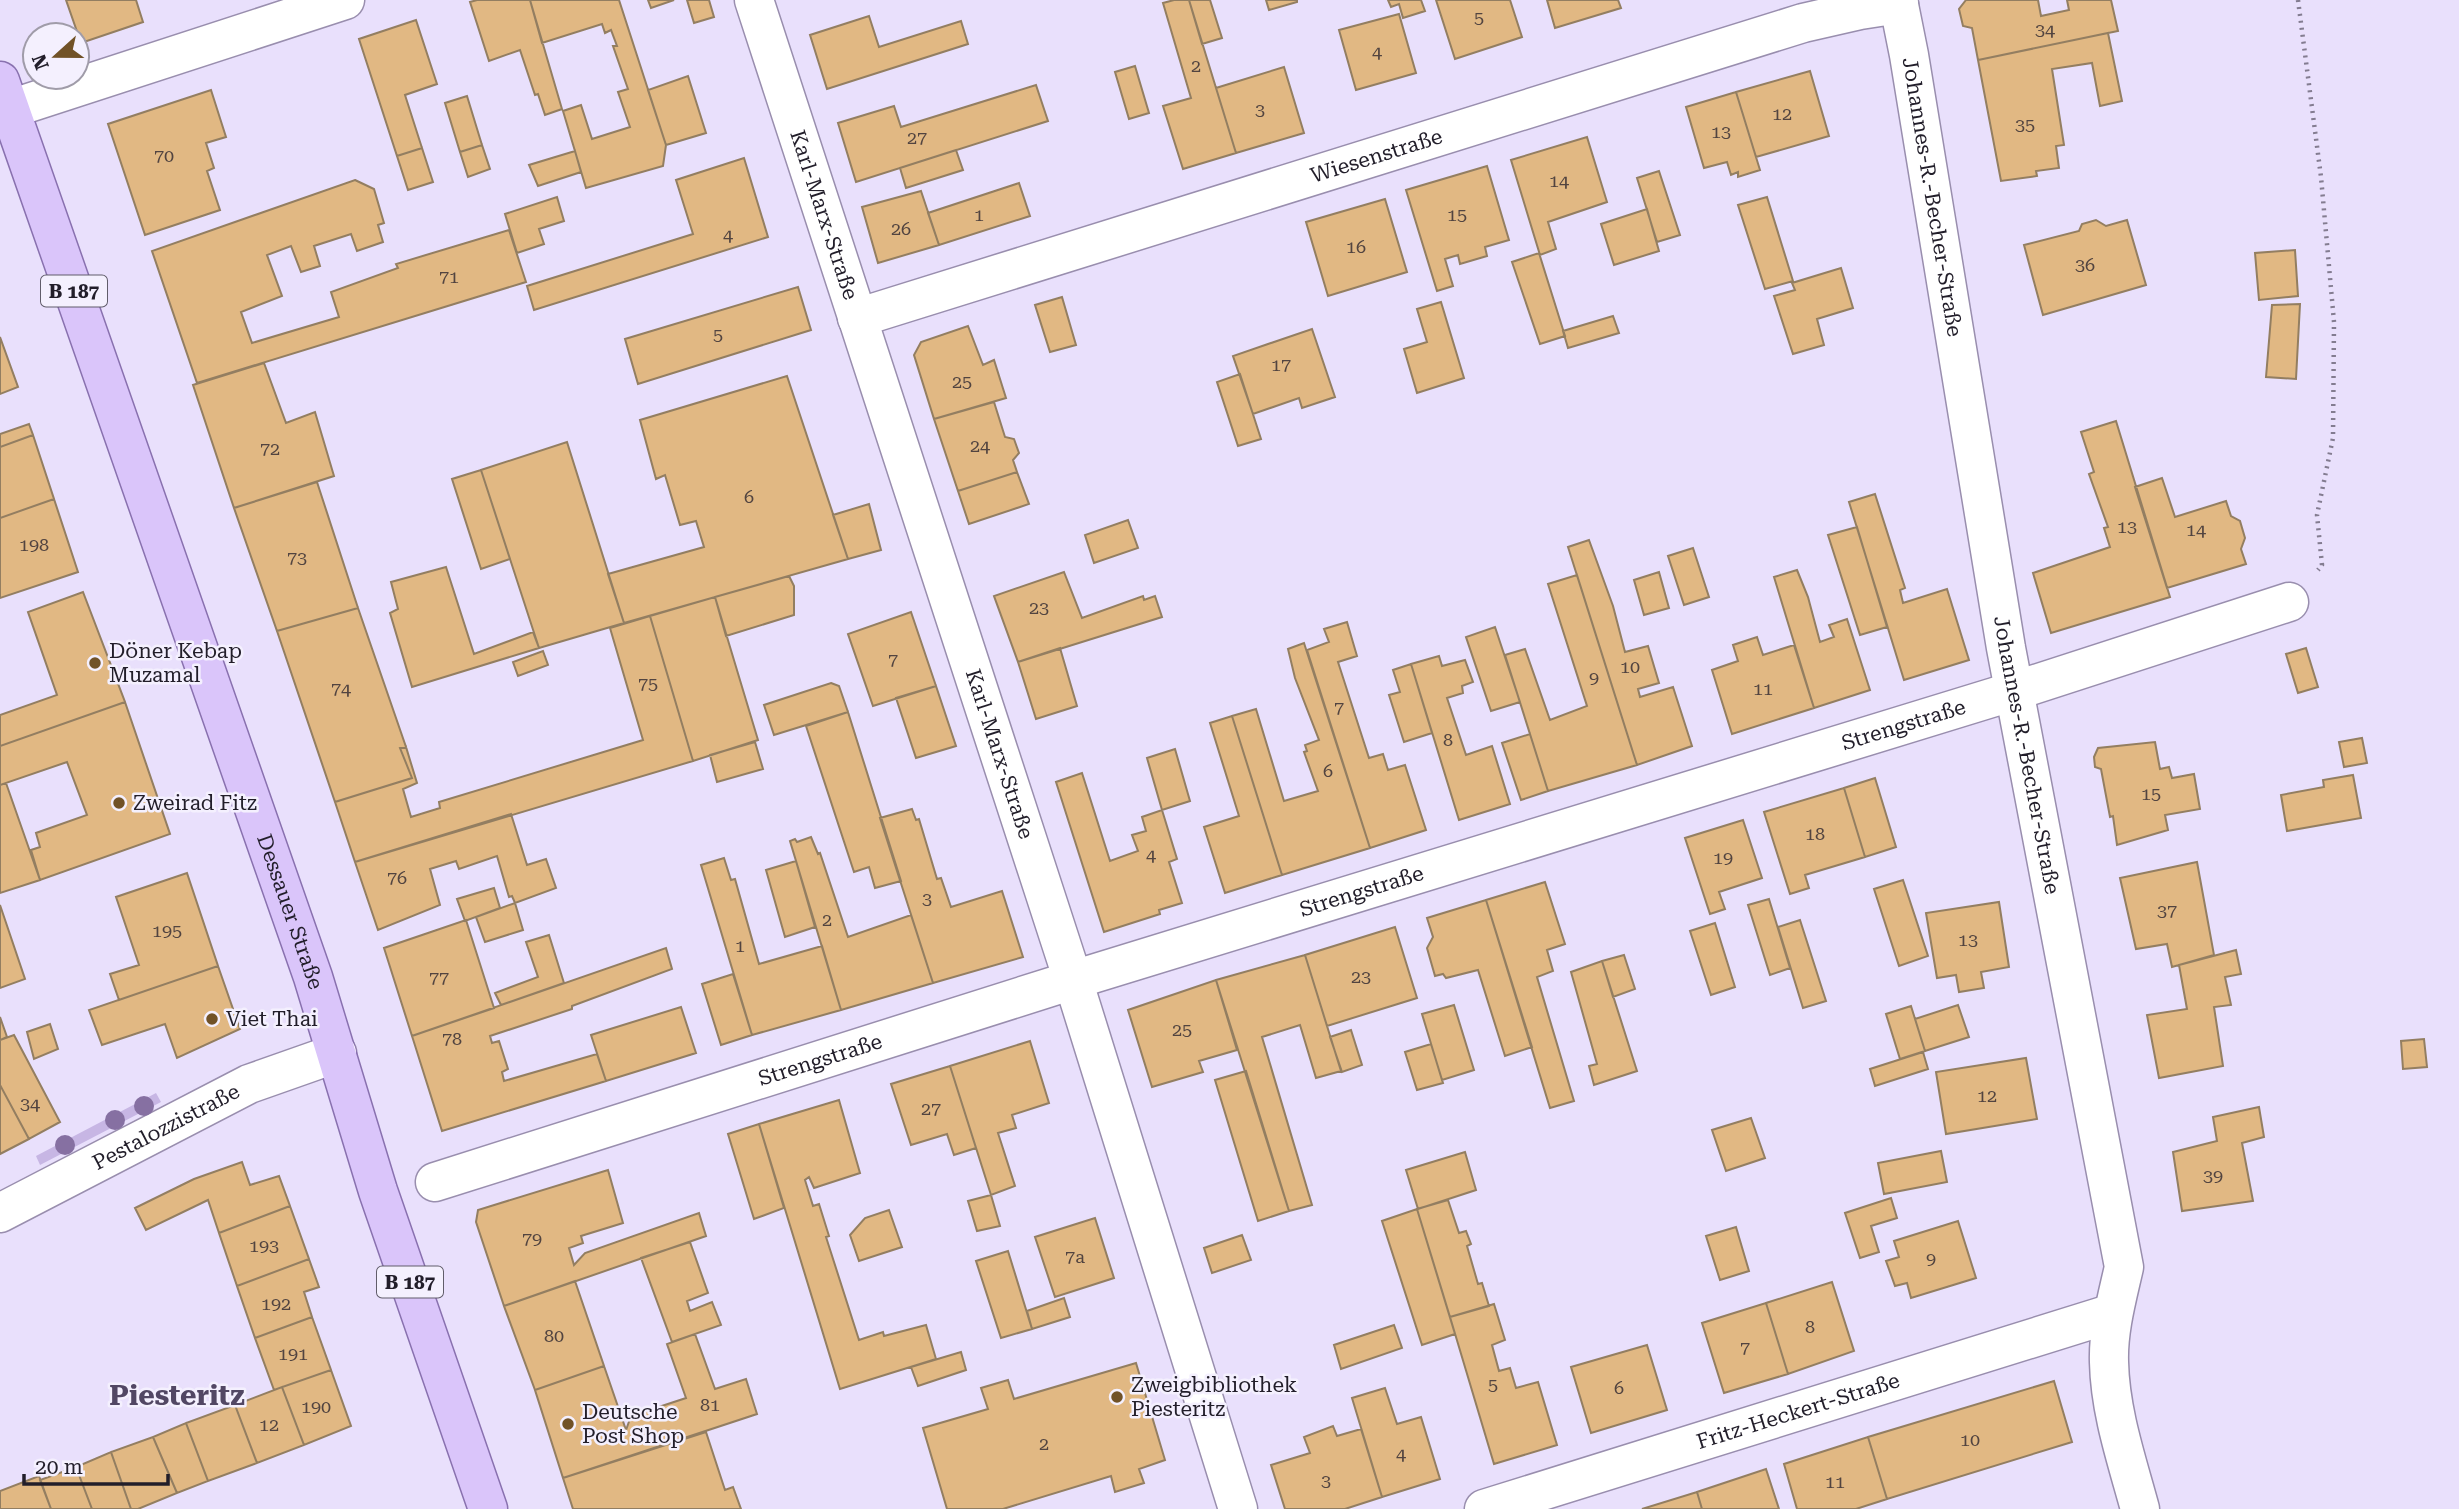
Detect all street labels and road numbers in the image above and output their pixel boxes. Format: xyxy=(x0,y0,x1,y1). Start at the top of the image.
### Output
street label: Johannes-R.-Becher-Straße xyxy=(1898,56,1967,338)
street label: Wiesenstraße xyxy=(1307,124,1445,188)
street label: Karl-Marx-Straße xyxy=(785,127,863,303)
road number: B 187 xyxy=(41,276,107,306)
street label: Johannes-R.-Becher-Straße xyxy=(1989,614,2065,896)
street label: Karl-Marx-Straße xyxy=(961,666,1038,842)
street label: Strengstraße xyxy=(1839,695,1968,755)
street label: Dessauer Straße xyxy=(252,831,328,992)
street label: Strengstraße xyxy=(1297,861,1426,922)
street label: Strengstraße xyxy=(755,1029,885,1091)
street label: Pestalozzistraße xyxy=(89,1079,244,1175)
road number: B 187 xyxy=(377,1266,443,1298)
street label: Fritz-Heckert-Straße xyxy=(1694,1368,1902,1454)

